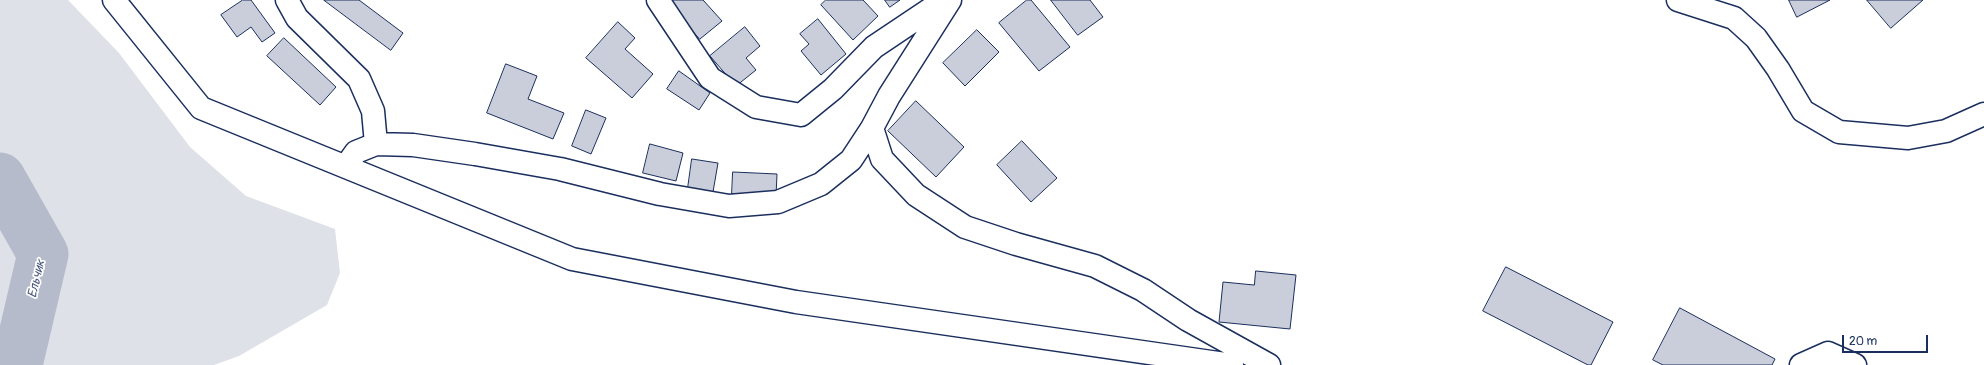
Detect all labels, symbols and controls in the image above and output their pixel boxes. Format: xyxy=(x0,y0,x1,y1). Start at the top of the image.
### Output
water label: Ельчик xyxy=(25,258,49,300)
scale bar xyxy=(1844,327,1930,353)
text: 20 m xyxy=(1849,334,1877,349)

